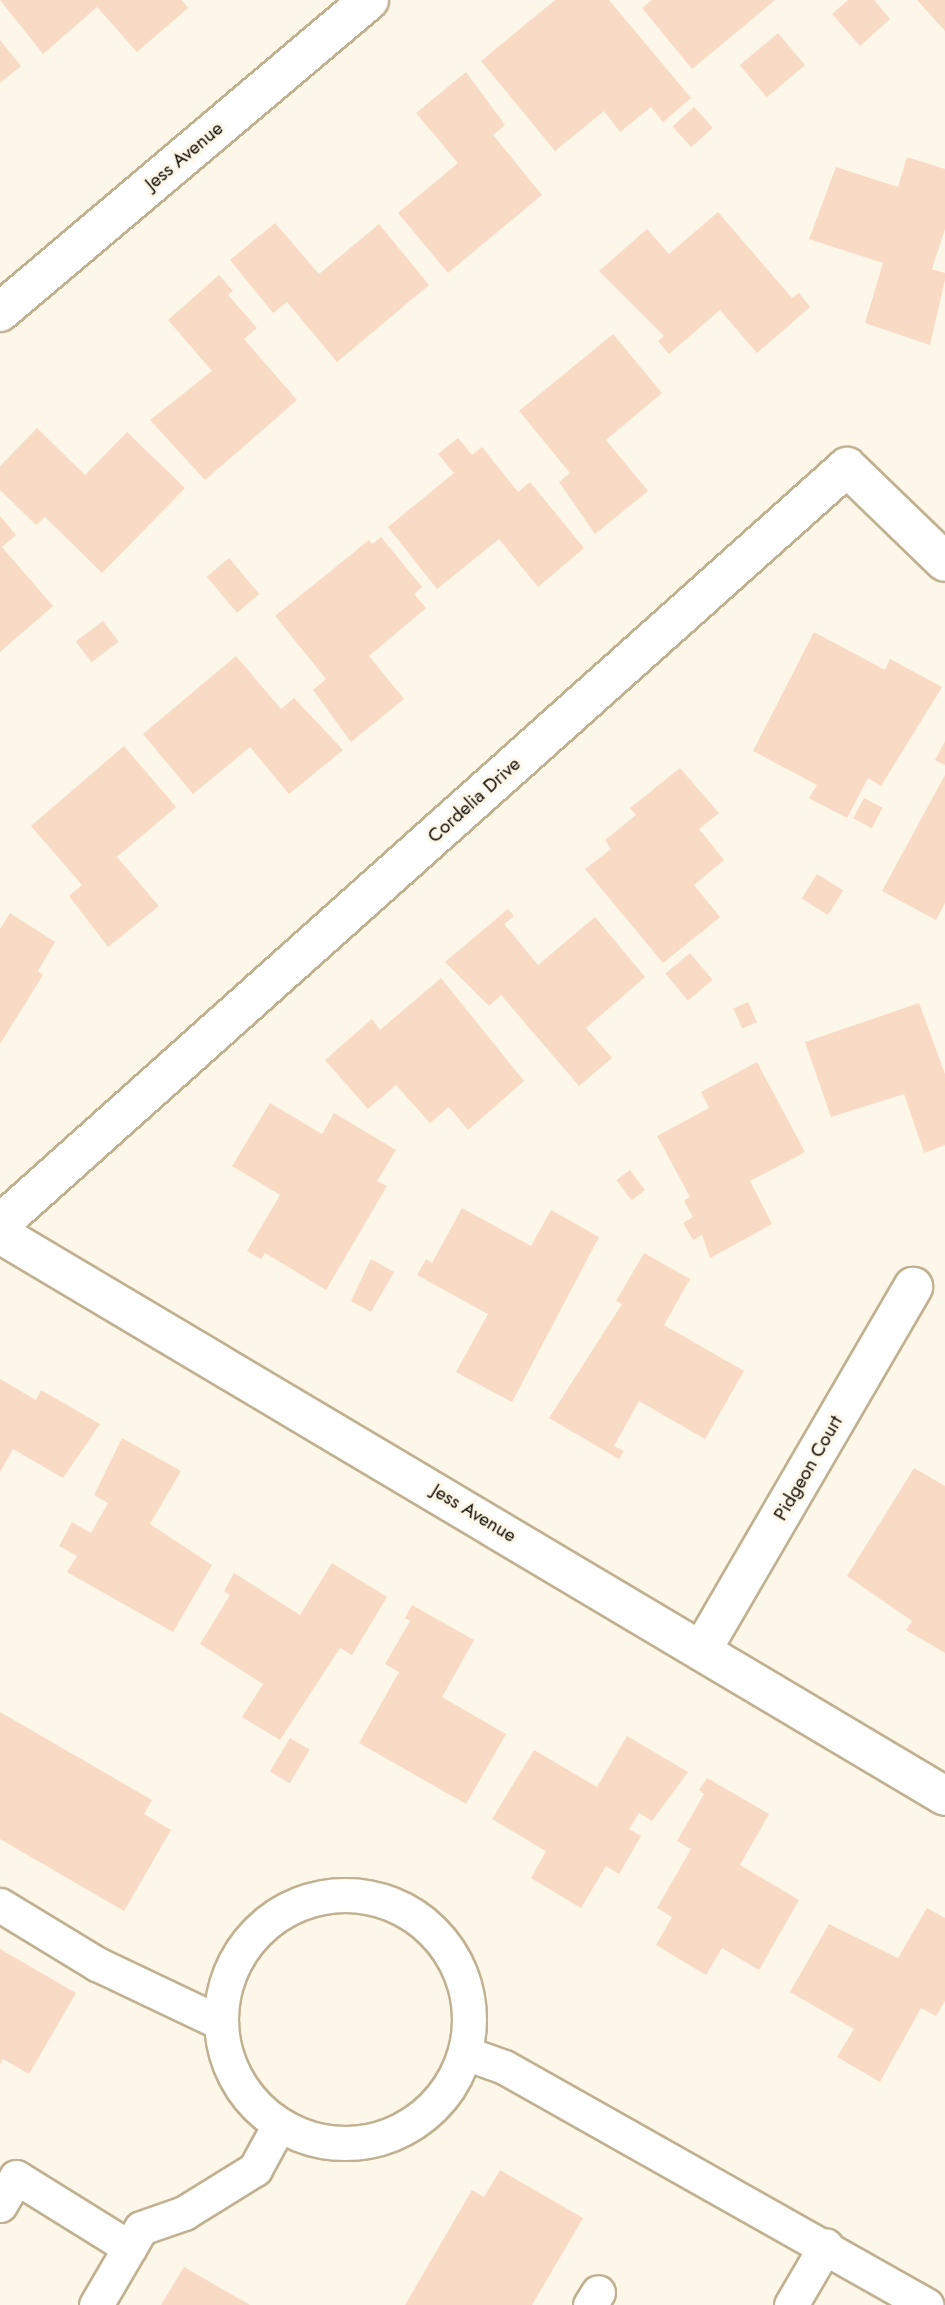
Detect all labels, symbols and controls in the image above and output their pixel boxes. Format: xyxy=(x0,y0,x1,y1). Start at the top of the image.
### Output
street label: Jess Avenue xyxy=(140,117,228,195)
street label: Cordelia Drive xyxy=(423,752,525,848)
street label: Pidgeon Court xyxy=(769,1412,847,1524)
street label: Jess Avenue xyxy=(428,1479,520,1547)

